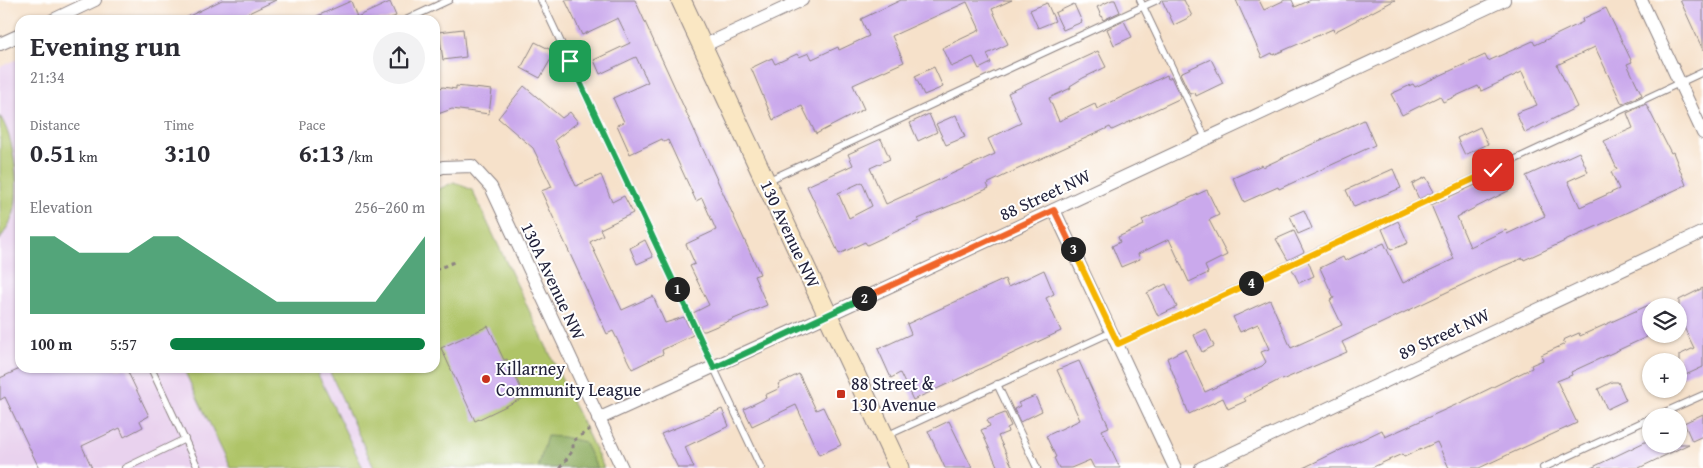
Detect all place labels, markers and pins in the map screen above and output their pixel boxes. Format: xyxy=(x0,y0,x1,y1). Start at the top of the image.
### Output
pin xyxy=(549,40,591,82)
pin xyxy=(1472,149,1514,191)
pin: 3 xyxy=(1060,236,1086,262)
pin: 4 xyxy=(1238,270,1264,296)
pin: 1 xyxy=(664,276,690,302)
pin: 2 xyxy=(852,286,876,310)
place label: Killarney Community League xyxy=(496,355,641,403)
place label: 88 Street & 130 Avenue xyxy=(851,370,936,418)
marker: Killarney Community League xyxy=(480,373,492,385)
marker: 88 Street & 130 Avenue xyxy=(835,388,847,400)

